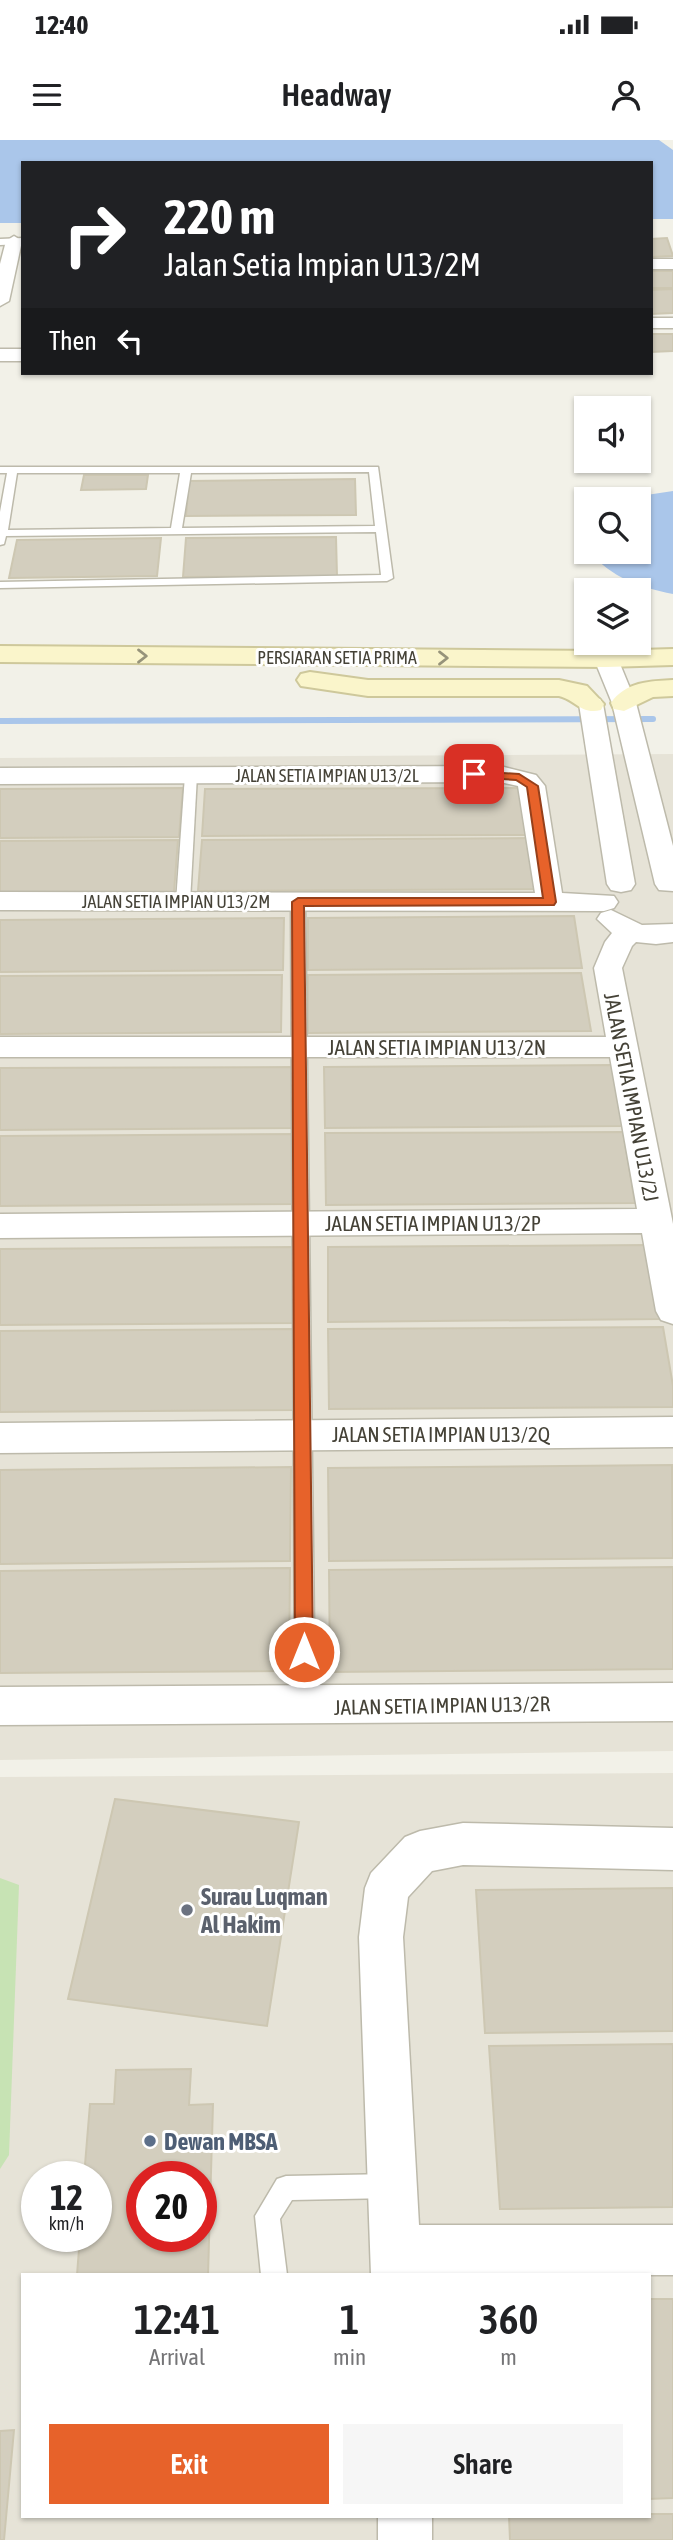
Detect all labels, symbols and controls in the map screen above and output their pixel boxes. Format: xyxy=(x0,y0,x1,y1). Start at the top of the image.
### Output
text: 12:40 xyxy=(35,10,89,40)
icon: menu xyxy=(28,76,66,114)
text: Headway xyxy=(281,76,392,113)
icon: person xyxy=(607,76,645,114)
text: 220 m xyxy=(164,188,275,244)
icon: right xyxy=(49,189,140,280)
text: Jalan Setia Impian U13/2M xyxy=(164,246,481,283)
icon: left xyxy=(111,322,149,360)
text: Then xyxy=(49,326,97,356)
map controls xyxy=(574,396,651,655)
button: sound xyxy=(574,396,651,473)
button: search xyxy=(574,487,651,564)
button: layers xyxy=(574,578,651,655)
street label: PERSIARAN SETIA PRIMA xyxy=(257,647,417,668)
one-way arrow xyxy=(137,648,147,664)
one-way arrow xyxy=(438,650,448,666)
pin xyxy=(444,744,504,804)
icon: arrive xyxy=(455,755,493,793)
street label: JALAN SETIA IMPIAN U13/2L xyxy=(235,765,419,786)
street label: JALAN SETIA IMPIAN U13/2M xyxy=(82,891,270,912)
street label: JALAN SETIA IMPIAN U13/2J xyxy=(600,990,664,1204)
street label: JALAN SETIA IMPIAN U13/2N xyxy=(328,1035,546,1059)
street label: JALAN SETIA IMPIAN U13/2P xyxy=(325,1211,541,1235)
street label: JALAN SETIA IMPIAN U13/2Q xyxy=(332,1422,551,1446)
position arrow xyxy=(267,1615,341,1689)
street label: JALAN SETIA IMPIAN U13/2R xyxy=(334,1691,551,1719)
place label: Surau Luqman Al Hakim xyxy=(200,1883,328,1938)
marker: Surau Luqman Al Hakim xyxy=(179,1902,195,1918)
place label: Dewan MBSA xyxy=(164,2128,278,2155)
marker: Dewan MBSA xyxy=(142,2133,158,2149)
speed limit sign: 20 xyxy=(126,2161,217,2252)
text: 12 xyxy=(50,2177,83,2217)
text: km/h xyxy=(49,2213,84,2234)
text: 12:41 xyxy=(134,2295,220,2343)
text: 1 xyxy=(340,2295,359,2343)
text: 360 xyxy=(479,2295,538,2343)
text: Arrival xyxy=(149,2344,205,2370)
text: min xyxy=(333,2344,366,2370)
text: m xyxy=(500,2344,517,2370)
button: Exit xyxy=(49,2424,329,2504)
button: Share xyxy=(343,2424,623,2504)

